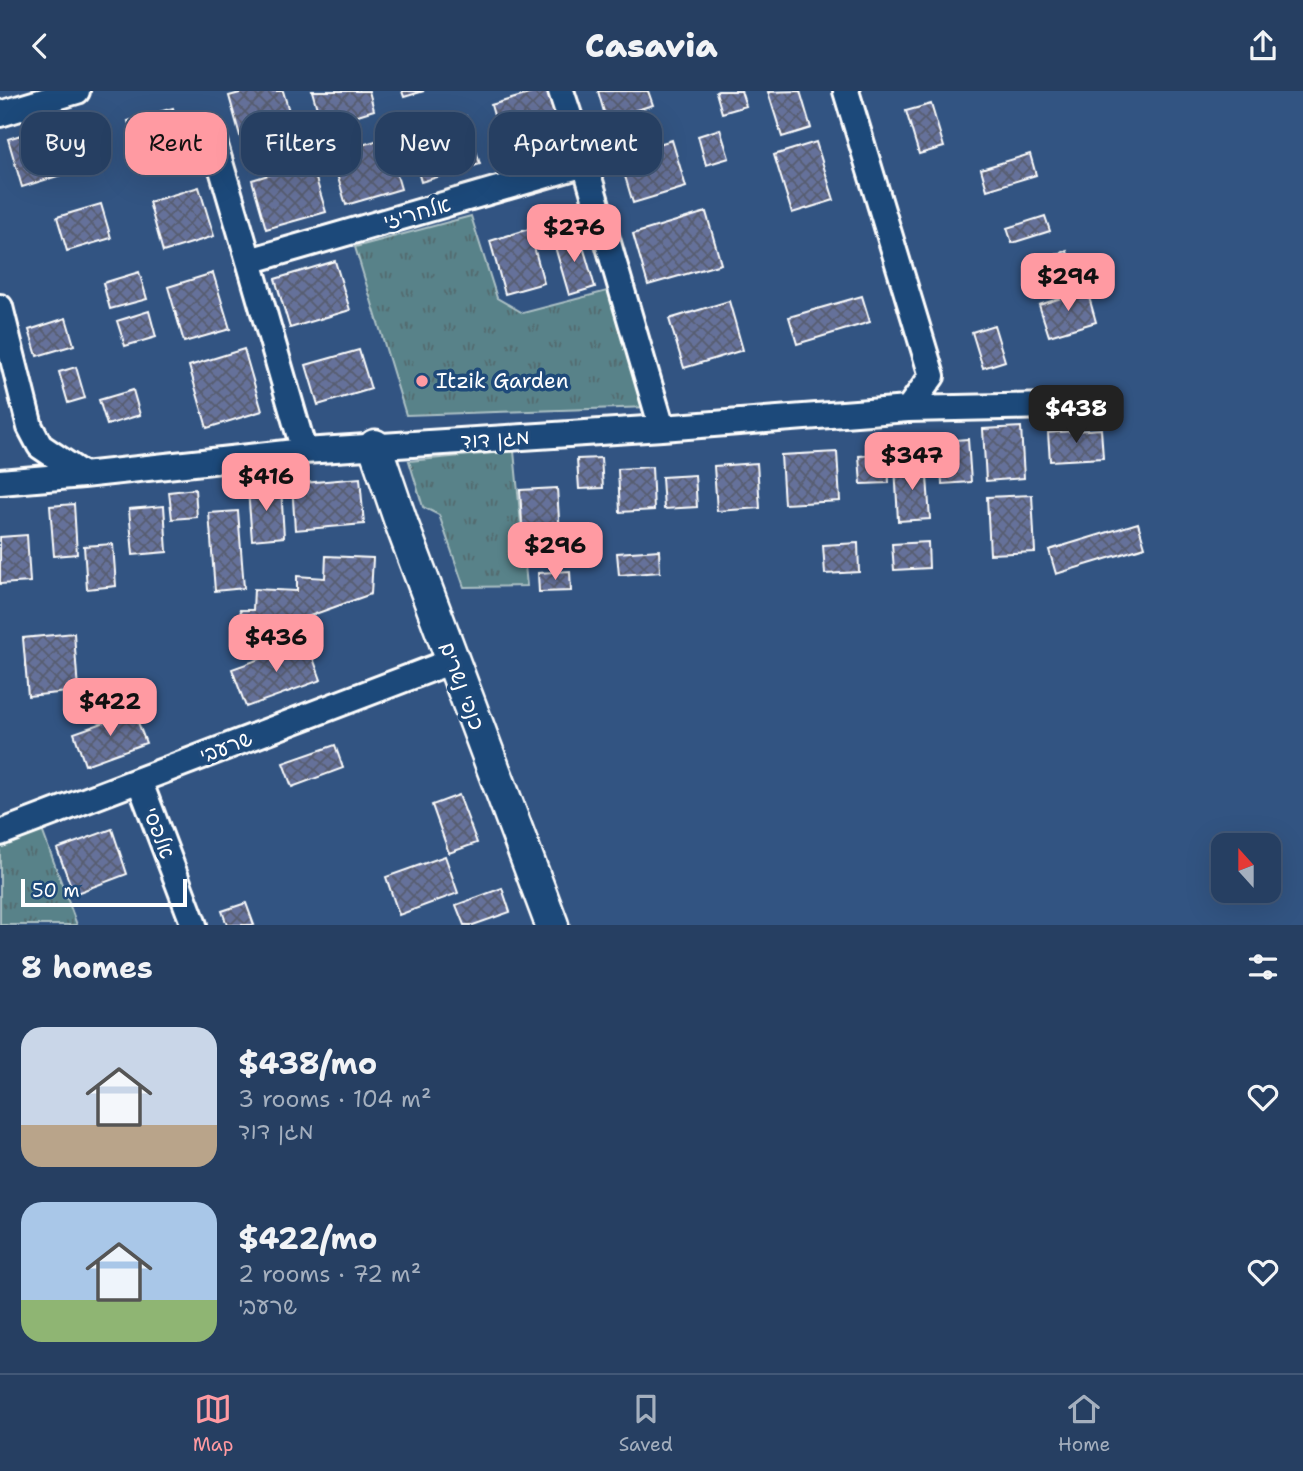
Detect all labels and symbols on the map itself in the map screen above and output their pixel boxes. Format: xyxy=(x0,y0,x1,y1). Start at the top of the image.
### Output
street label: אלחריזי xyxy=(380,190,454,236)
pin: $276 xyxy=(533,205,615,264)
pin: $294 xyxy=(1027,253,1109,313)
place label: Itzik Garden xyxy=(436,367,569,395)
marker: Itzik Garden xyxy=(414,373,430,389)
pin: $438 xyxy=(1035,385,1117,445)
street label: מגן דוד xyxy=(460,423,530,455)
pin: $347 xyxy=(871,433,953,492)
pin: $416 xyxy=(225,453,307,513)
pin: $296 xyxy=(514,523,596,582)
pin: $436 xyxy=(235,615,317,674)
street label: כנפי נשרים xyxy=(433,638,491,734)
pin: $422 xyxy=(69,679,151,738)
street label: שרעבי xyxy=(196,724,256,770)
street label: אלפסי xyxy=(136,803,182,863)
north arrow xyxy=(1211,833,1281,903)
scale bar xyxy=(21,876,187,908)

